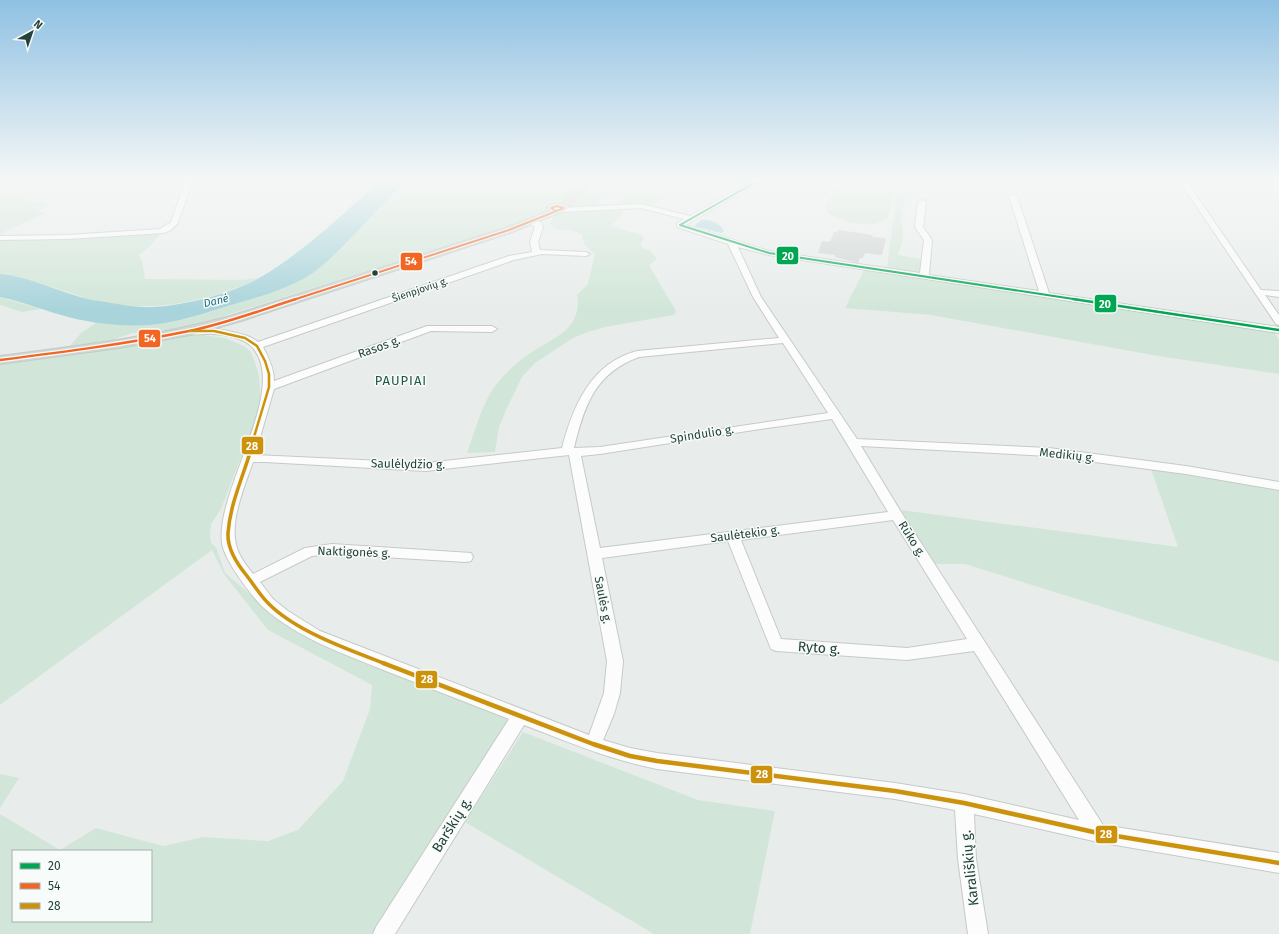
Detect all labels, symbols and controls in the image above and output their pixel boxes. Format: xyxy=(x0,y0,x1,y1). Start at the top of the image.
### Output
north arrow xyxy=(12,12,52,52)
text: N xyxy=(31,17,45,32)
line badge: 20 xyxy=(776,246,799,265)
text: 20 xyxy=(782,250,795,263)
line badge: 54 xyxy=(400,252,423,271)
text: 54 xyxy=(405,255,417,268)
unlabelled marker xyxy=(370,268,380,278)
street label: Šienpjovių g. xyxy=(390,273,449,305)
water label: Danė xyxy=(202,292,230,310)
line badge: 20 xyxy=(1094,294,1117,313)
text: 20 xyxy=(1099,298,1112,311)
line badge: 54 xyxy=(138,329,161,348)
text: 54 xyxy=(144,332,156,345)
street label: Rasos g. xyxy=(356,333,402,361)
district label: PAUPIAI xyxy=(375,373,427,388)
street label: Spindulio g. xyxy=(669,422,735,446)
line badge: 28 xyxy=(241,436,264,455)
text: 28 xyxy=(246,440,259,453)
street label: Medikių g. xyxy=(1039,445,1095,465)
street label: Saulėlydžio g. xyxy=(371,456,445,472)
street label: Rūko g. xyxy=(896,519,928,560)
street label: Saulėtekio g. xyxy=(710,523,781,545)
street label: Naktigonės g. xyxy=(317,544,391,560)
street label: Saulės g. xyxy=(592,575,614,625)
street label: Ryto g. xyxy=(797,638,841,658)
line badge: 28 xyxy=(415,670,438,689)
text: 28 xyxy=(421,673,434,686)
line badge: 28 xyxy=(750,765,773,784)
text: 28 xyxy=(756,768,769,781)
street label: Barškių g. xyxy=(429,794,475,856)
line badge: 28 xyxy=(1095,825,1118,844)
text: 28 xyxy=(1100,828,1113,841)
street label: Karališkių g. xyxy=(958,829,982,907)
legend xyxy=(12,850,152,922)
text: 20 xyxy=(48,859,61,873)
text: 54 xyxy=(48,879,61,893)
text: 28 xyxy=(48,899,61,913)

